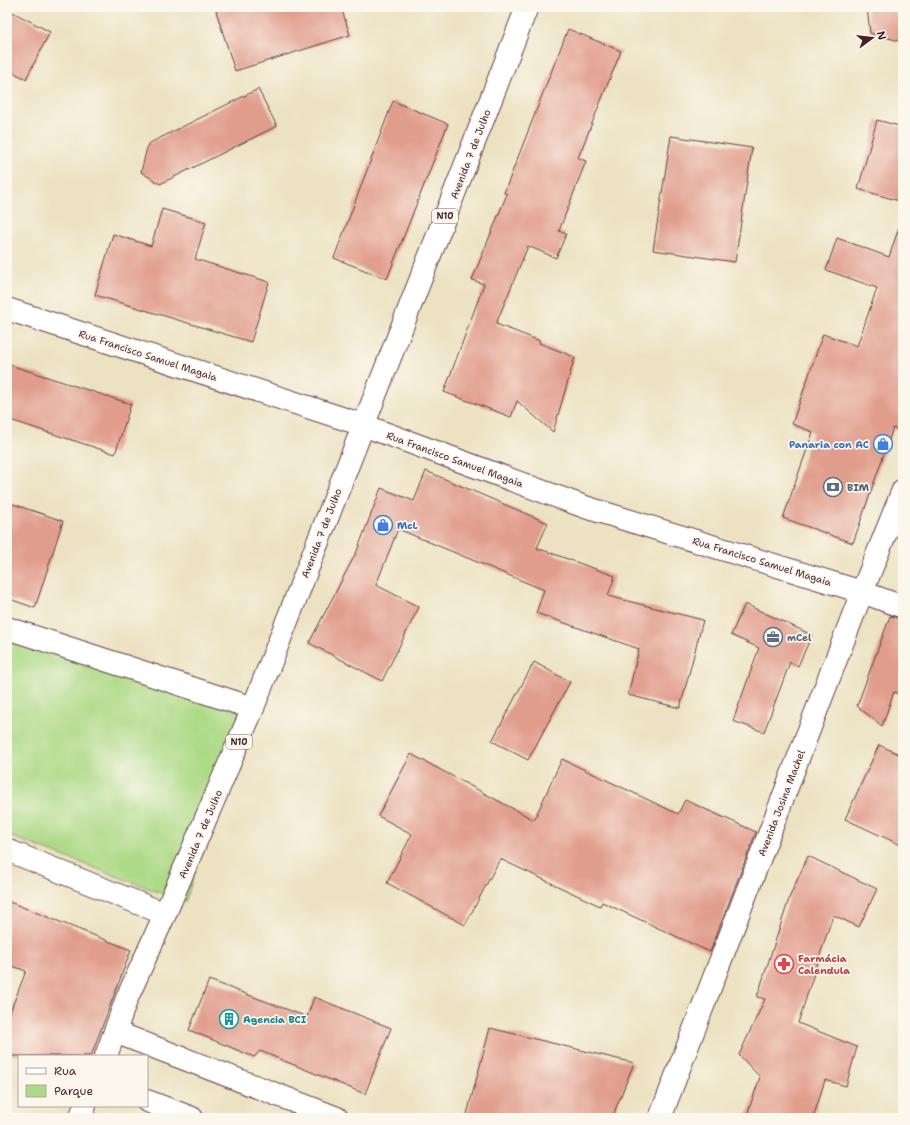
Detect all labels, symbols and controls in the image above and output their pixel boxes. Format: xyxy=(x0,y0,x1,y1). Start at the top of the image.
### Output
north arrow xyxy=(852,18,892,58)
text: N xyxy=(873,29,890,42)
street label: Avenida 7 de Julho xyxy=(447,107,494,201)
road number: N10 xyxy=(432,209,458,223)
street label: Rua Francisco Samuel Magaia xyxy=(77,327,219,384)
street label: Rua Francisco Samuel Magaia xyxy=(385,429,526,491)
shop icon: Panaria con AC xyxy=(872,433,894,455)
place label: Panaria con AC xyxy=(789,438,869,451)
bank icon: BIM xyxy=(822,476,844,498)
place label: BIM xyxy=(847,481,870,494)
street label: Avenida 7 de Julho xyxy=(298,486,345,580)
shop icon: McL xyxy=(372,514,394,536)
place label: McL xyxy=(397,519,419,532)
street label: Rua Francisco Samuel Magaia xyxy=(691,534,834,589)
office icon: mCel xyxy=(762,626,784,648)
place label: mCel xyxy=(787,631,812,644)
road number: N10 xyxy=(226,735,252,749)
street label: Avenida Josina Machel xyxy=(755,748,808,858)
street label: Avenida 7 de Julho xyxy=(176,788,225,881)
place label: Farmácia Calendula xyxy=(798,952,850,977)
pharmacy icon: Farmácia Calendula xyxy=(773,953,795,975)
building icon: Agencia BCI xyxy=(218,1008,240,1030)
place label: Agencia BCI xyxy=(243,1013,307,1026)
legend xyxy=(18,1055,148,1107)
text: Rua xyxy=(54,1063,77,1079)
text: Parque xyxy=(54,1083,93,1099)

